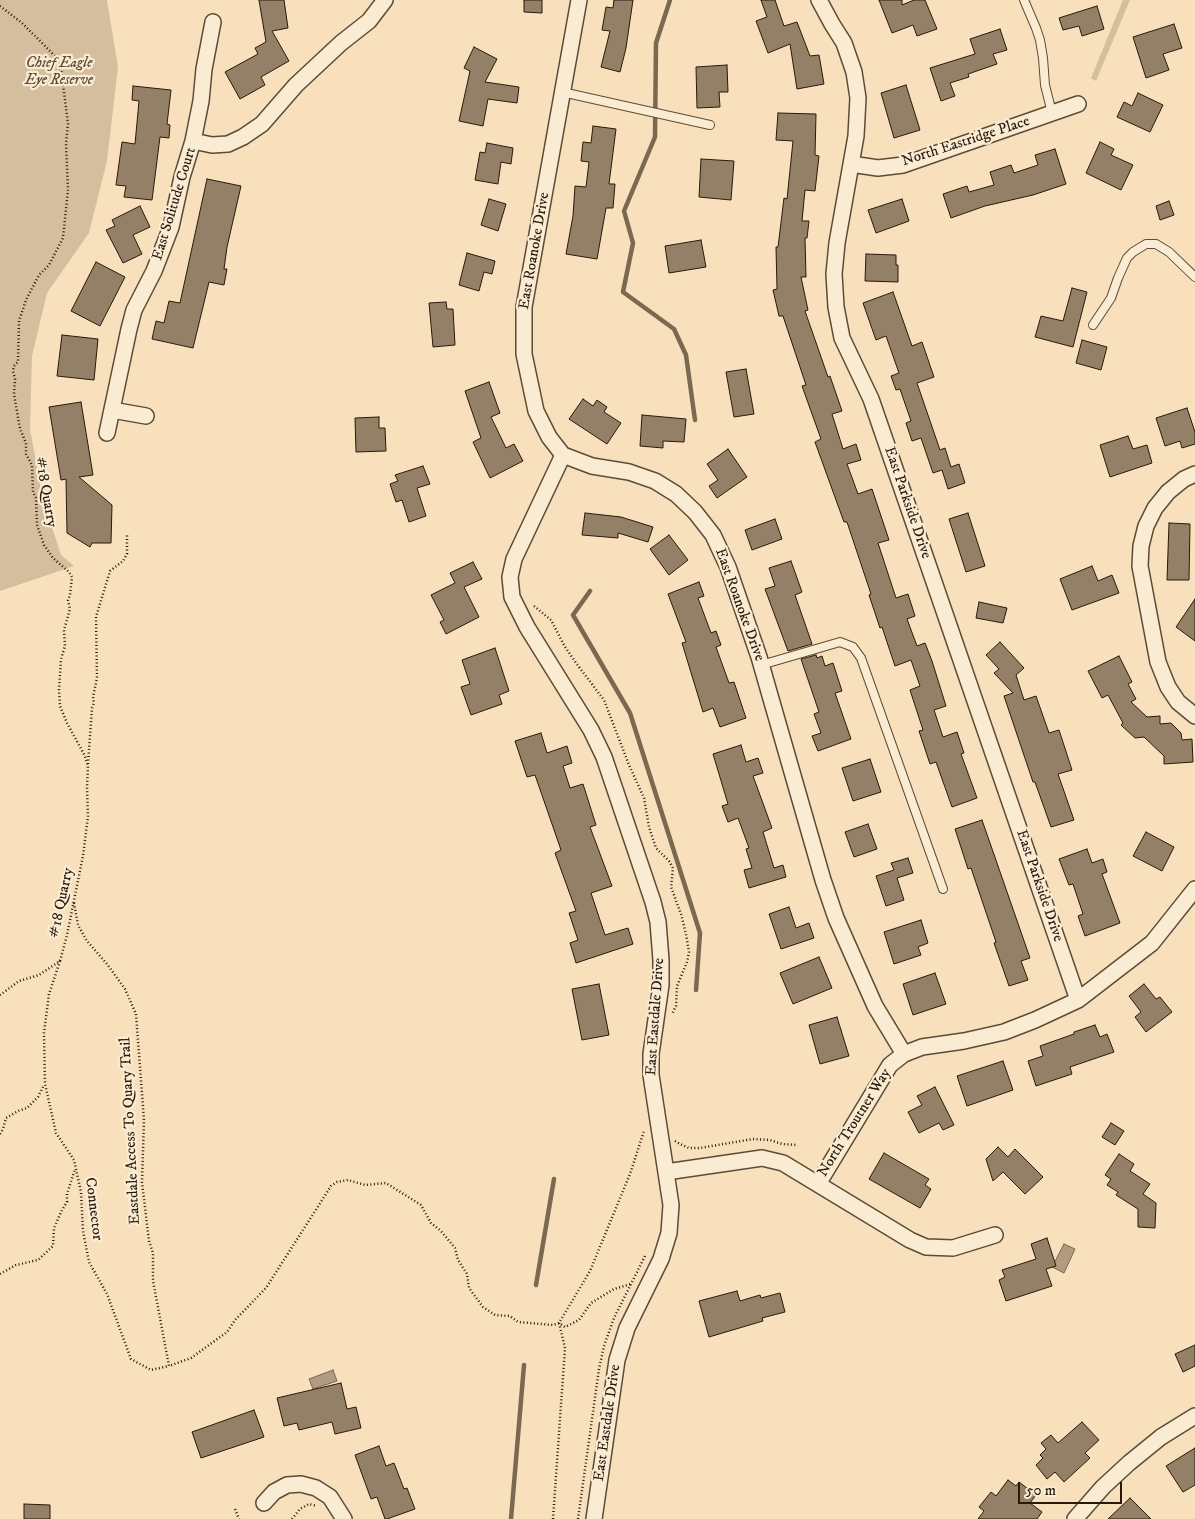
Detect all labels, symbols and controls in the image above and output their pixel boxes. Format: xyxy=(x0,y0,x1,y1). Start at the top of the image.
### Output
park label: Chief Eagle Eye Reserve xyxy=(25,55,93,90)
street label: North Eastridge Place xyxy=(900,113,1032,171)
street label: East Solitude Court xyxy=(149,145,201,263)
street label: East Roanoke Drive xyxy=(516,191,554,311)
street label: East Parkside Drive xyxy=(879,445,935,561)
street label: #18 Quarry xyxy=(30,455,60,529)
street label: East Roanoke Drive xyxy=(710,546,768,664)
street label: East Parkside Drive xyxy=(1011,828,1067,944)
street label: #18 Quarry xyxy=(46,866,78,940)
street label: East Eastdale Drive xyxy=(643,958,669,1076)
street label: Eastdale Access To Quary Trail xyxy=(117,1037,145,1225)
street label: North Troutner Way xyxy=(814,1065,896,1181)
street label: Connector xyxy=(80,1177,106,1241)
street label: East Eastdale Drive xyxy=(591,1363,625,1483)
scale bar xyxy=(1020,1472,1124,1504)
text: 50 m xyxy=(1026,1481,1056,1500)

